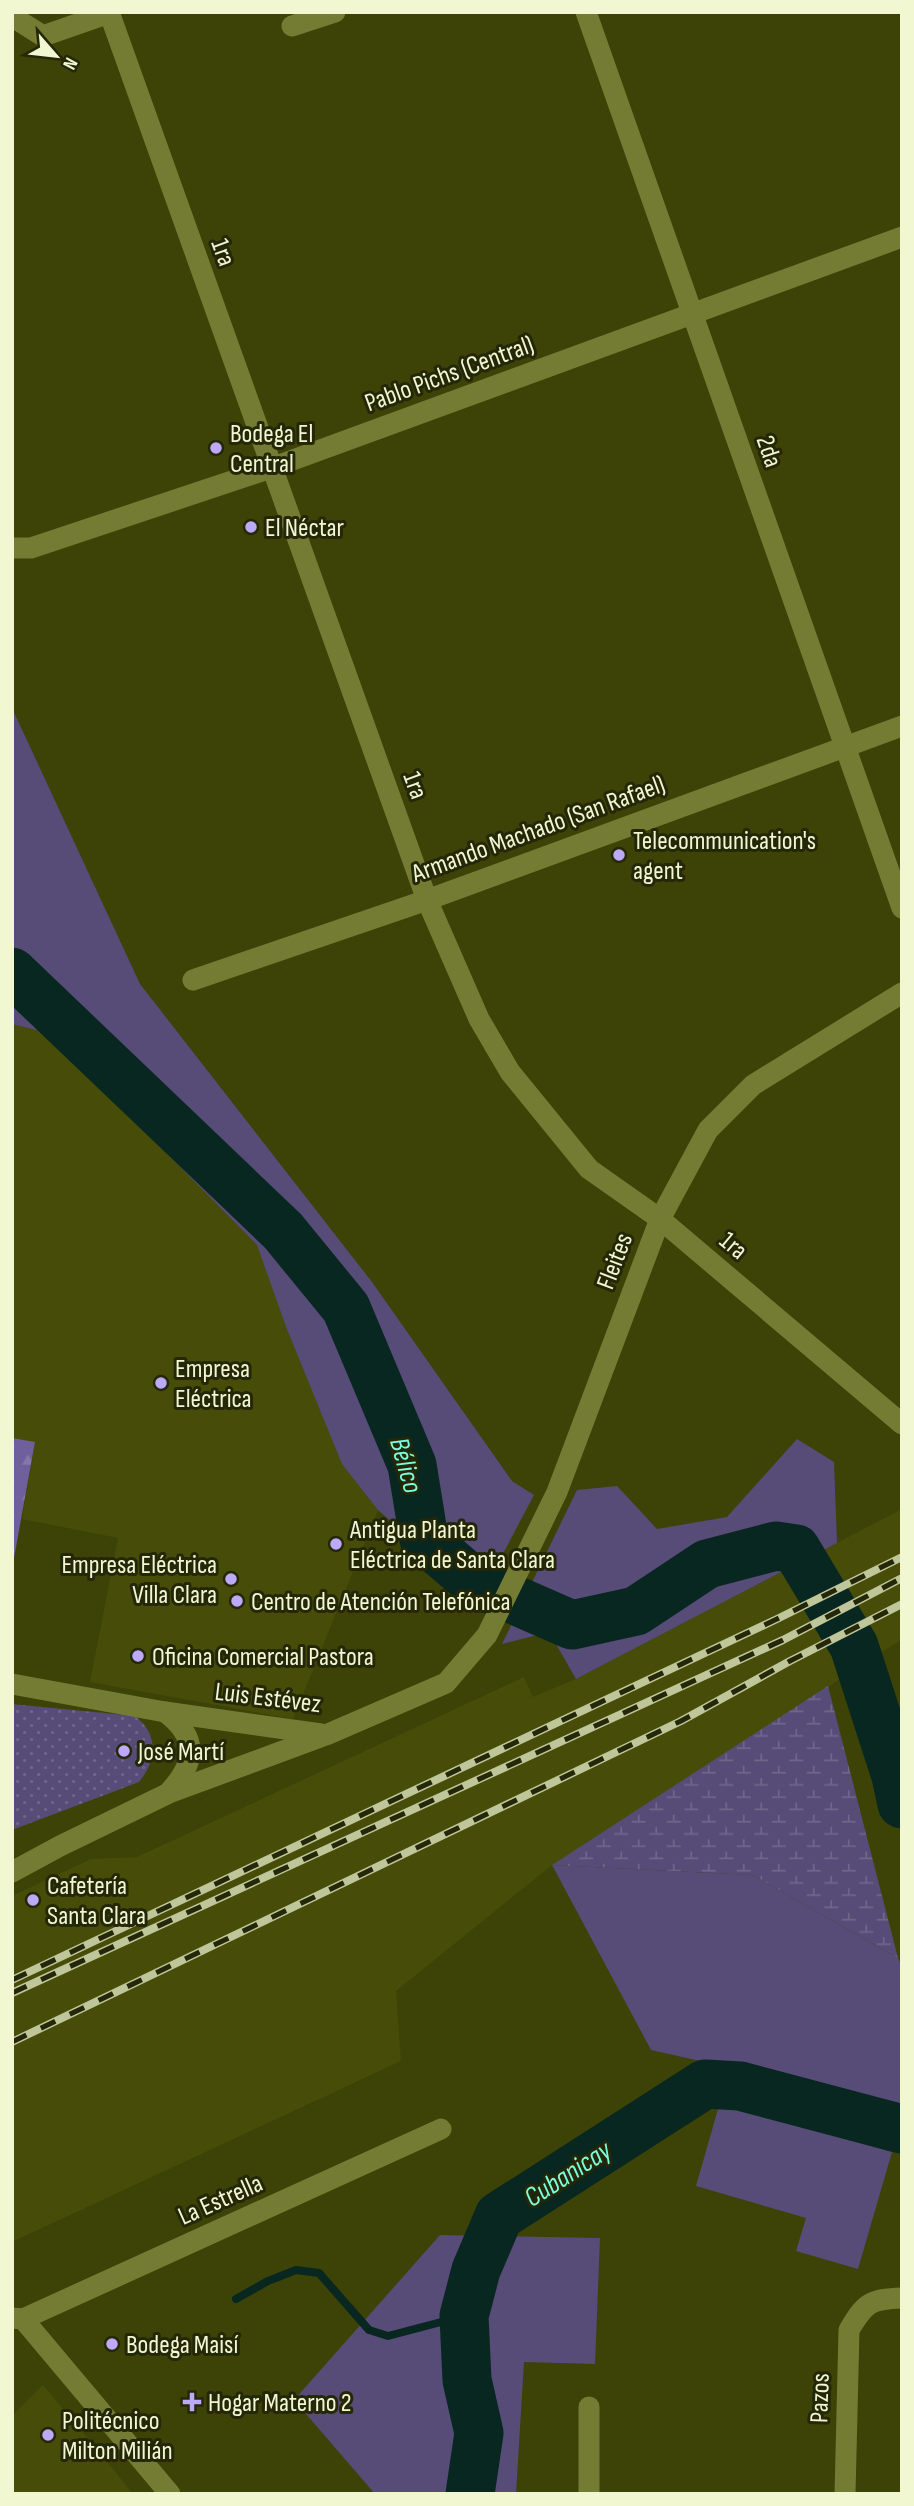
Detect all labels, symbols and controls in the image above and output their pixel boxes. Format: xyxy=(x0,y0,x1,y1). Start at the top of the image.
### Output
north arrow xyxy=(21,21,91,91)
text: N xyxy=(57,53,82,73)
street label: 1ra xyxy=(203,235,242,270)
street label: Pablo Pichs (Central) xyxy=(361,330,538,419)
place label: Bodega El Central xyxy=(230,419,313,480)
street label: 2da xyxy=(749,432,788,471)
marker: Bodega El Central xyxy=(208,440,224,456)
place label: El Néctar xyxy=(265,513,344,544)
marker: El Néctar xyxy=(243,519,259,535)
street label: 1ra xyxy=(395,768,434,803)
street label: Armando Machado (San Rafael) xyxy=(407,769,669,890)
place label: Telecommunication's agent xyxy=(633,826,816,887)
marker: Telecommunication's agent xyxy=(611,847,627,863)
street label: 1ra xyxy=(713,1226,753,1267)
street label: Fleites xyxy=(591,1229,640,1294)
place label: Empresa Eléctrica xyxy=(175,1354,252,1415)
marker: Empresa Eléctrica xyxy=(153,1375,169,1391)
water label: Bélico xyxy=(382,1434,429,1498)
place label: Antigua Planta Eléctrica de Santa Clara xyxy=(349,1515,555,1576)
marker: Antigua Planta Eléctrica de Santa Clara xyxy=(328,1536,344,1552)
place label: Empresa Eléctrica Villa Clara xyxy=(61,1550,217,1611)
marker: Empresa Eléctrica Villa Clara xyxy=(223,1571,239,1587)
place label: Centro de Atención Telefónica xyxy=(251,1587,511,1618)
marker: Centro de Atención Telefónica xyxy=(229,1593,245,1609)
place label: Oficina Comercial Pastora xyxy=(152,1642,374,1673)
marker: Oficina Comercial Pastora xyxy=(130,1648,146,1664)
street label: Luis Estévez xyxy=(213,1677,323,1720)
place label: José Martí xyxy=(137,1737,224,1768)
marker: José Martí xyxy=(116,1743,132,1759)
place label: Cafetería Santa Clara xyxy=(47,1871,146,1932)
marker: Cafetería Santa Clara xyxy=(25,1892,41,1908)
water label: Cubanicay xyxy=(518,2133,619,2215)
street label: La Estrella xyxy=(174,2168,268,2233)
place label: Bodega Maisí xyxy=(126,2330,238,2361)
marker: Bodega Maisí xyxy=(104,2336,120,2352)
street label: Pazos xyxy=(804,2373,837,2423)
place label: Hogar Materno 2 xyxy=(208,2388,351,2419)
marker: Hogar Materno 2 xyxy=(182,2392,202,2412)
place label: Politécnico Milton Milián xyxy=(62,2406,173,2467)
marker: Politécnico Milton Milián xyxy=(40,2427,56,2443)

